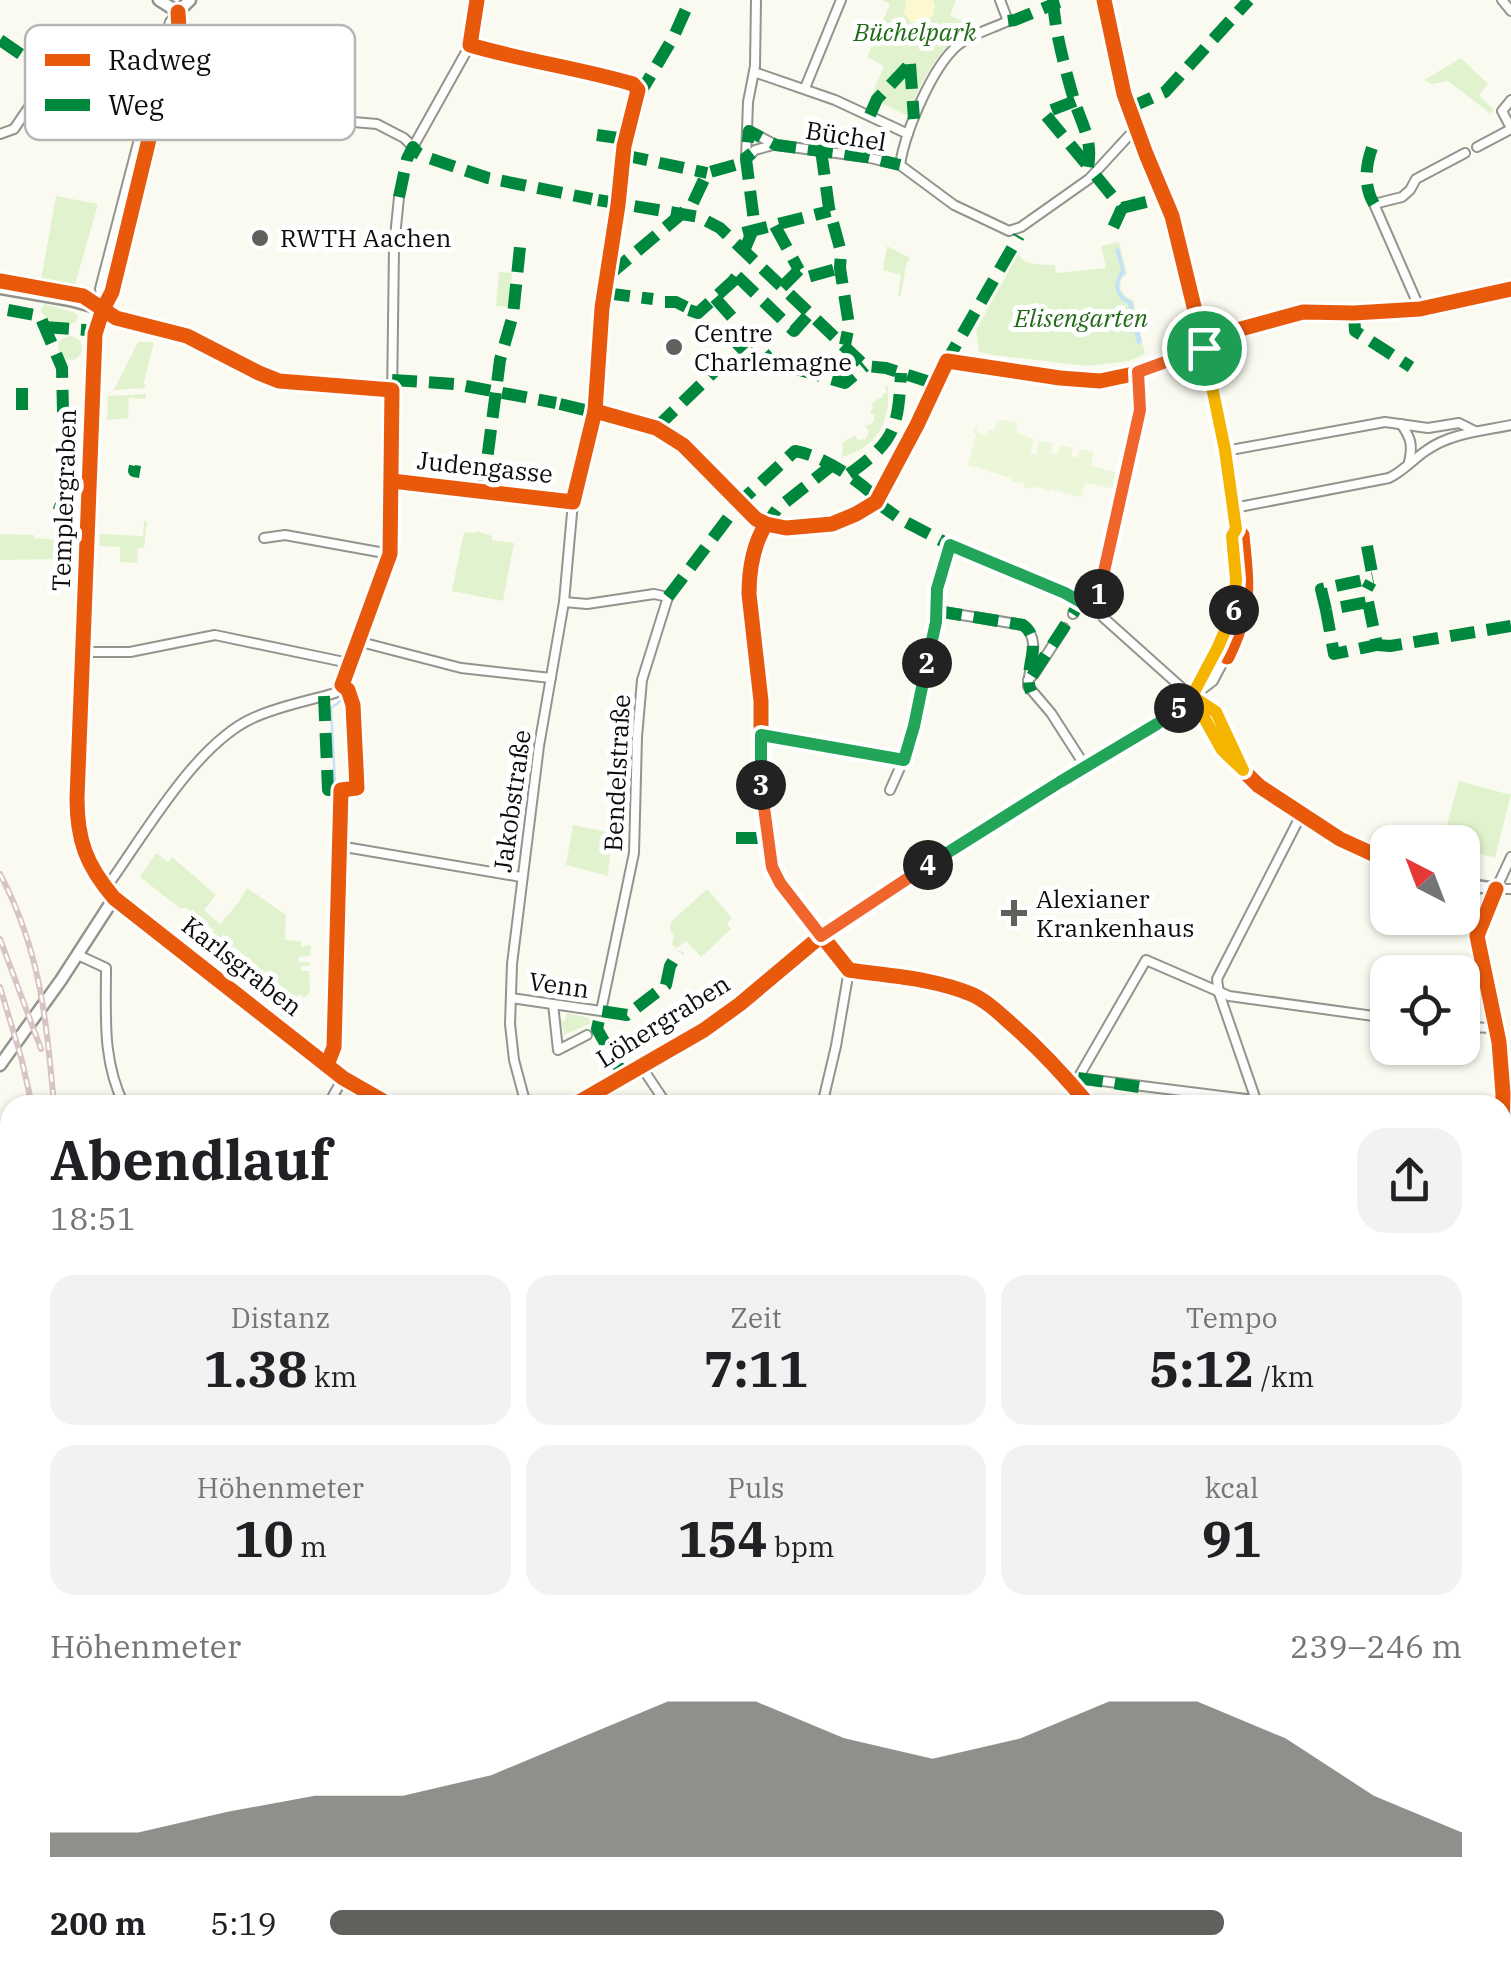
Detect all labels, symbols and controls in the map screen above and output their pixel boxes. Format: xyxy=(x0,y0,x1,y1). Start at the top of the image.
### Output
park label: Büchelpark xyxy=(852,15,977,48)
legend xyxy=(25,25,355,140)
text: Radweg xyxy=(108,41,211,78)
text: Weg xyxy=(108,86,164,123)
street label: Büchel xyxy=(803,113,889,158)
place label: RWTH Aachen xyxy=(280,221,451,254)
marker: RWTH Aachen xyxy=(249,227,271,249)
park label: Elisengarten xyxy=(1013,301,1148,334)
pin xyxy=(1162,306,1247,391)
place label: Centre Charlemagne xyxy=(694,316,852,378)
icon: arrive xyxy=(1177,321,1232,376)
marker: Centre Charlemagne xyxy=(663,336,685,358)
street label: Templergraben xyxy=(44,408,83,592)
street label: Judengasse xyxy=(416,443,554,490)
pin: 1 xyxy=(1074,569,1124,619)
text: 1 xyxy=(1091,575,1107,612)
pin: 6 xyxy=(1209,585,1259,635)
text: 6 xyxy=(1226,591,1242,628)
pin: 2 xyxy=(902,638,952,688)
text: 2 xyxy=(919,644,935,681)
pin: 5 xyxy=(1154,683,1204,733)
text: 5 xyxy=(1171,689,1187,726)
street label: Bendelstraße xyxy=(596,694,637,852)
street label: Jakobstraße xyxy=(485,728,538,874)
pin: 3 xyxy=(736,760,786,810)
text: 3 xyxy=(753,766,769,803)
north arrow xyxy=(1370,825,1480,935)
map controls xyxy=(1370,825,1480,1065)
pin: 4 xyxy=(903,840,953,890)
text: 4 xyxy=(920,846,936,883)
place label: Alexianer Krankenhaus xyxy=(1036,882,1195,944)
marker: Alexianer Krankenhaus xyxy=(1001,900,1027,926)
street label: Karlsgraben xyxy=(175,908,309,1023)
button: locate xyxy=(1370,955,1480,1065)
street label: Venn xyxy=(527,964,591,1005)
street label: Löhergraben xyxy=(590,966,736,1075)
text: Abendlauf xyxy=(50,1124,331,1195)
button: share xyxy=(1357,1128,1462,1233)
text: 18:51 xyxy=(50,1197,136,1239)
text: Distanz xyxy=(231,1299,330,1336)
text: Zeit xyxy=(730,1299,782,1336)
text: Tempo xyxy=(1186,1299,1278,1336)
text: 1.38 xyxy=(204,1336,308,1401)
text: 7:11 xyxy=(703,1336,809,1401)
text: 5:12 xyxy=(1149,1336,1254,1401)
text: km xyxy=(308,1358,357,1395)
text: /km xyxy=(1254,1358,1314,1395)
text: Höhenmeter xyxy=(197,1469,364,1506)
text: Puls xyxy=(728,1469,784,1506)
text: kcal xyxy=(1205,1469,1259,1506)
text: 10 xyxy=(234,1506,294,1571)
text: 154 xyxy=(677,1506,767,1571)
text: 91 xyxy=(1202,1506,1262,1571)
text: m xyxy=(294,1528,327,1565)
text: bpm xyxy=(767,1528,835,1565)
text: Höhenmeter xyxy=(50,1625,241,1667)
text: 239–246 m xyxy=(1290,1625,1462,1667)
text: 200 m xyxy=(50,1902,146,1944)
text: 5:19 xyxy=(210,1902,277,1944)

